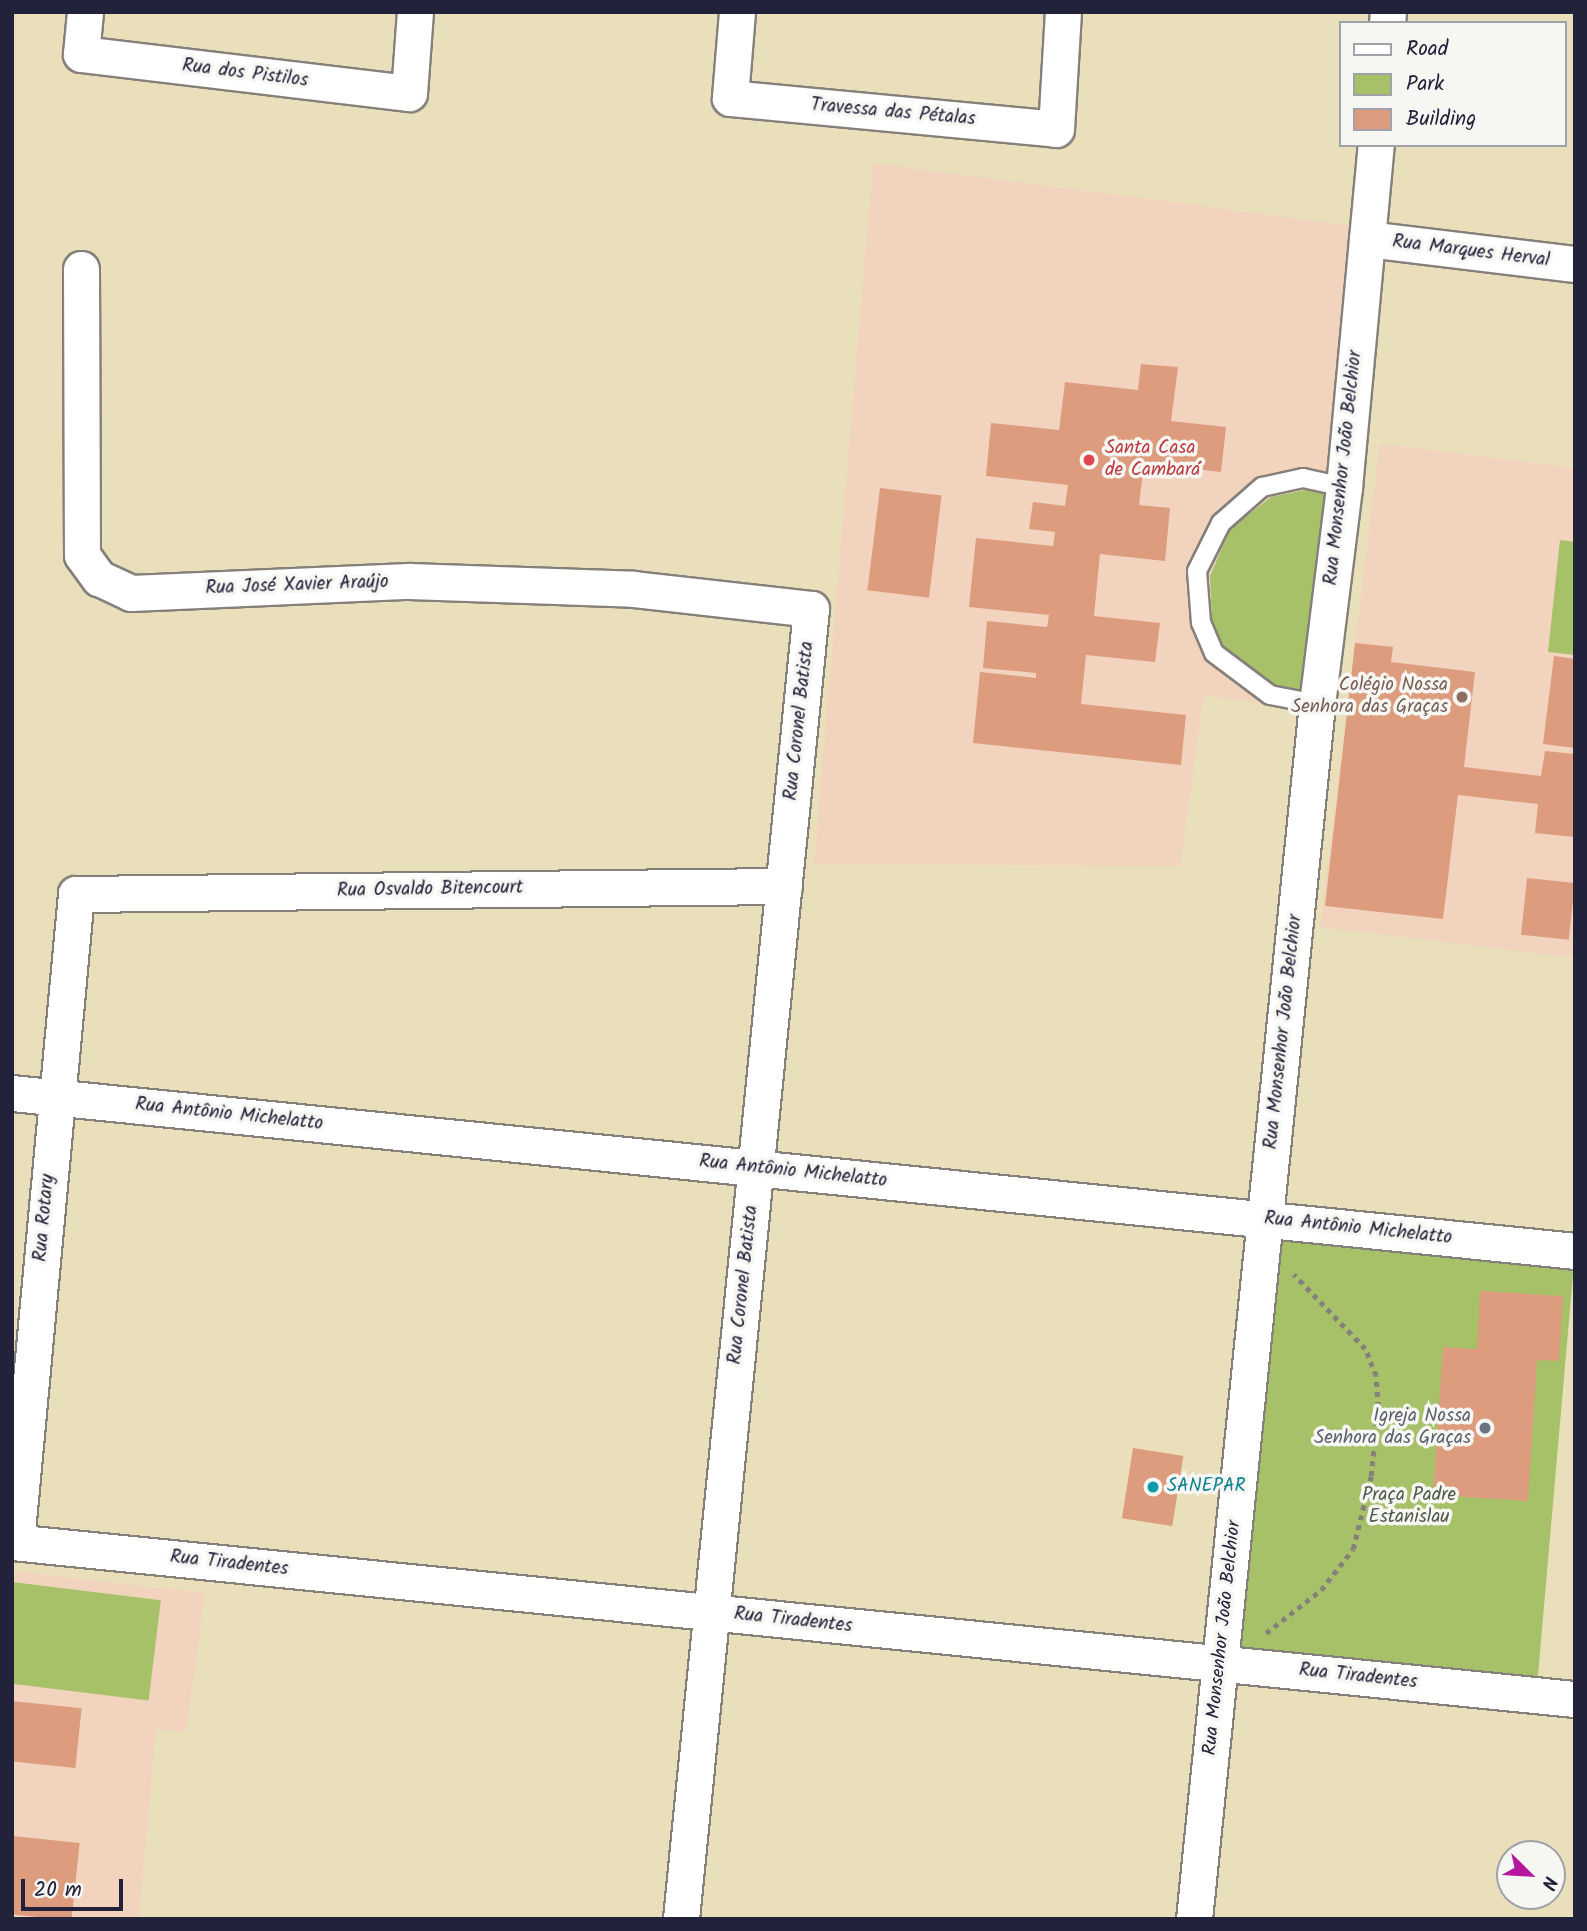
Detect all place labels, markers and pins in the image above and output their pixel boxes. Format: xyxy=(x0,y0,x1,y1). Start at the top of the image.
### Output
place label: Santa Casa de Cambará xyxy=(1105,438,1200,482)
marker: Santa Casa de Cambará xyxy=(1079,450,1099,470)
place label: Colégio Nossa Senhora das Graças xyxy=(1291,675,1448,719)
marker: Colégio Nossa Senhora das Graças xyxy=(1454,689,1470,705)
place label: Igreja Nossa Senhora das Graças xyxy=(1314,1406,1471,1450)
marker: Igreja Nossa Senhora das Graças xyxy=(1477,1420,1493,1436)
place label: SANEPAR xyxy=(1167,1476,1246,1498)
marker: SANEPAR xyxy=(1145,1479,1161,1495)

